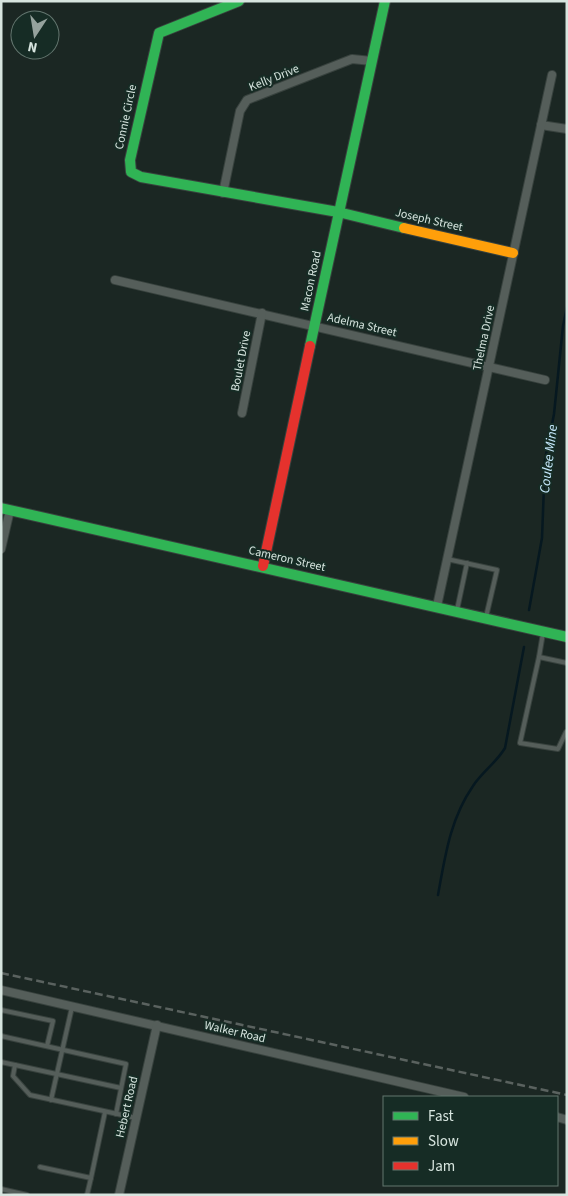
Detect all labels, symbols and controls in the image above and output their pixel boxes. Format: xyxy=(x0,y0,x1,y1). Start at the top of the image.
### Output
north arrow xyxy=(10,10,60,60)
text: N xyxy=(26,36,39,57)
street label: Kelly Drive xyxy=(246,60,302,96)
street label: Connie Circle xyxy=(111,83,141,151)
street label: Joseph Street xyxy=(394,204,464,236)
street label: Macon Road xyxy=(296,249,326,313)
street label: Thelma Drive xyxy=(469,304,499,372)
street label: Adelma Street xyxy=(326,309,398,341)
street label: Boulet Drive xyxy=(227,329,255,393)
water label: Coulee Mine xyxy=(535,423,563,495)
street label: Cameron Street xyxy=(247,542,327,576)
street label: Walker Road xyxy=(203,1017,267,1047)
street label: Hebert Road xyxy=(112,1075,142,1139)
legend xyxy=(383,1096,558,1186)
text: Fast xyxy=(428,1106,454,1127)
text: Slow xyxy=(428,1131,459,1152)
text: Jam xyxy=(428,1156,455,1177)

